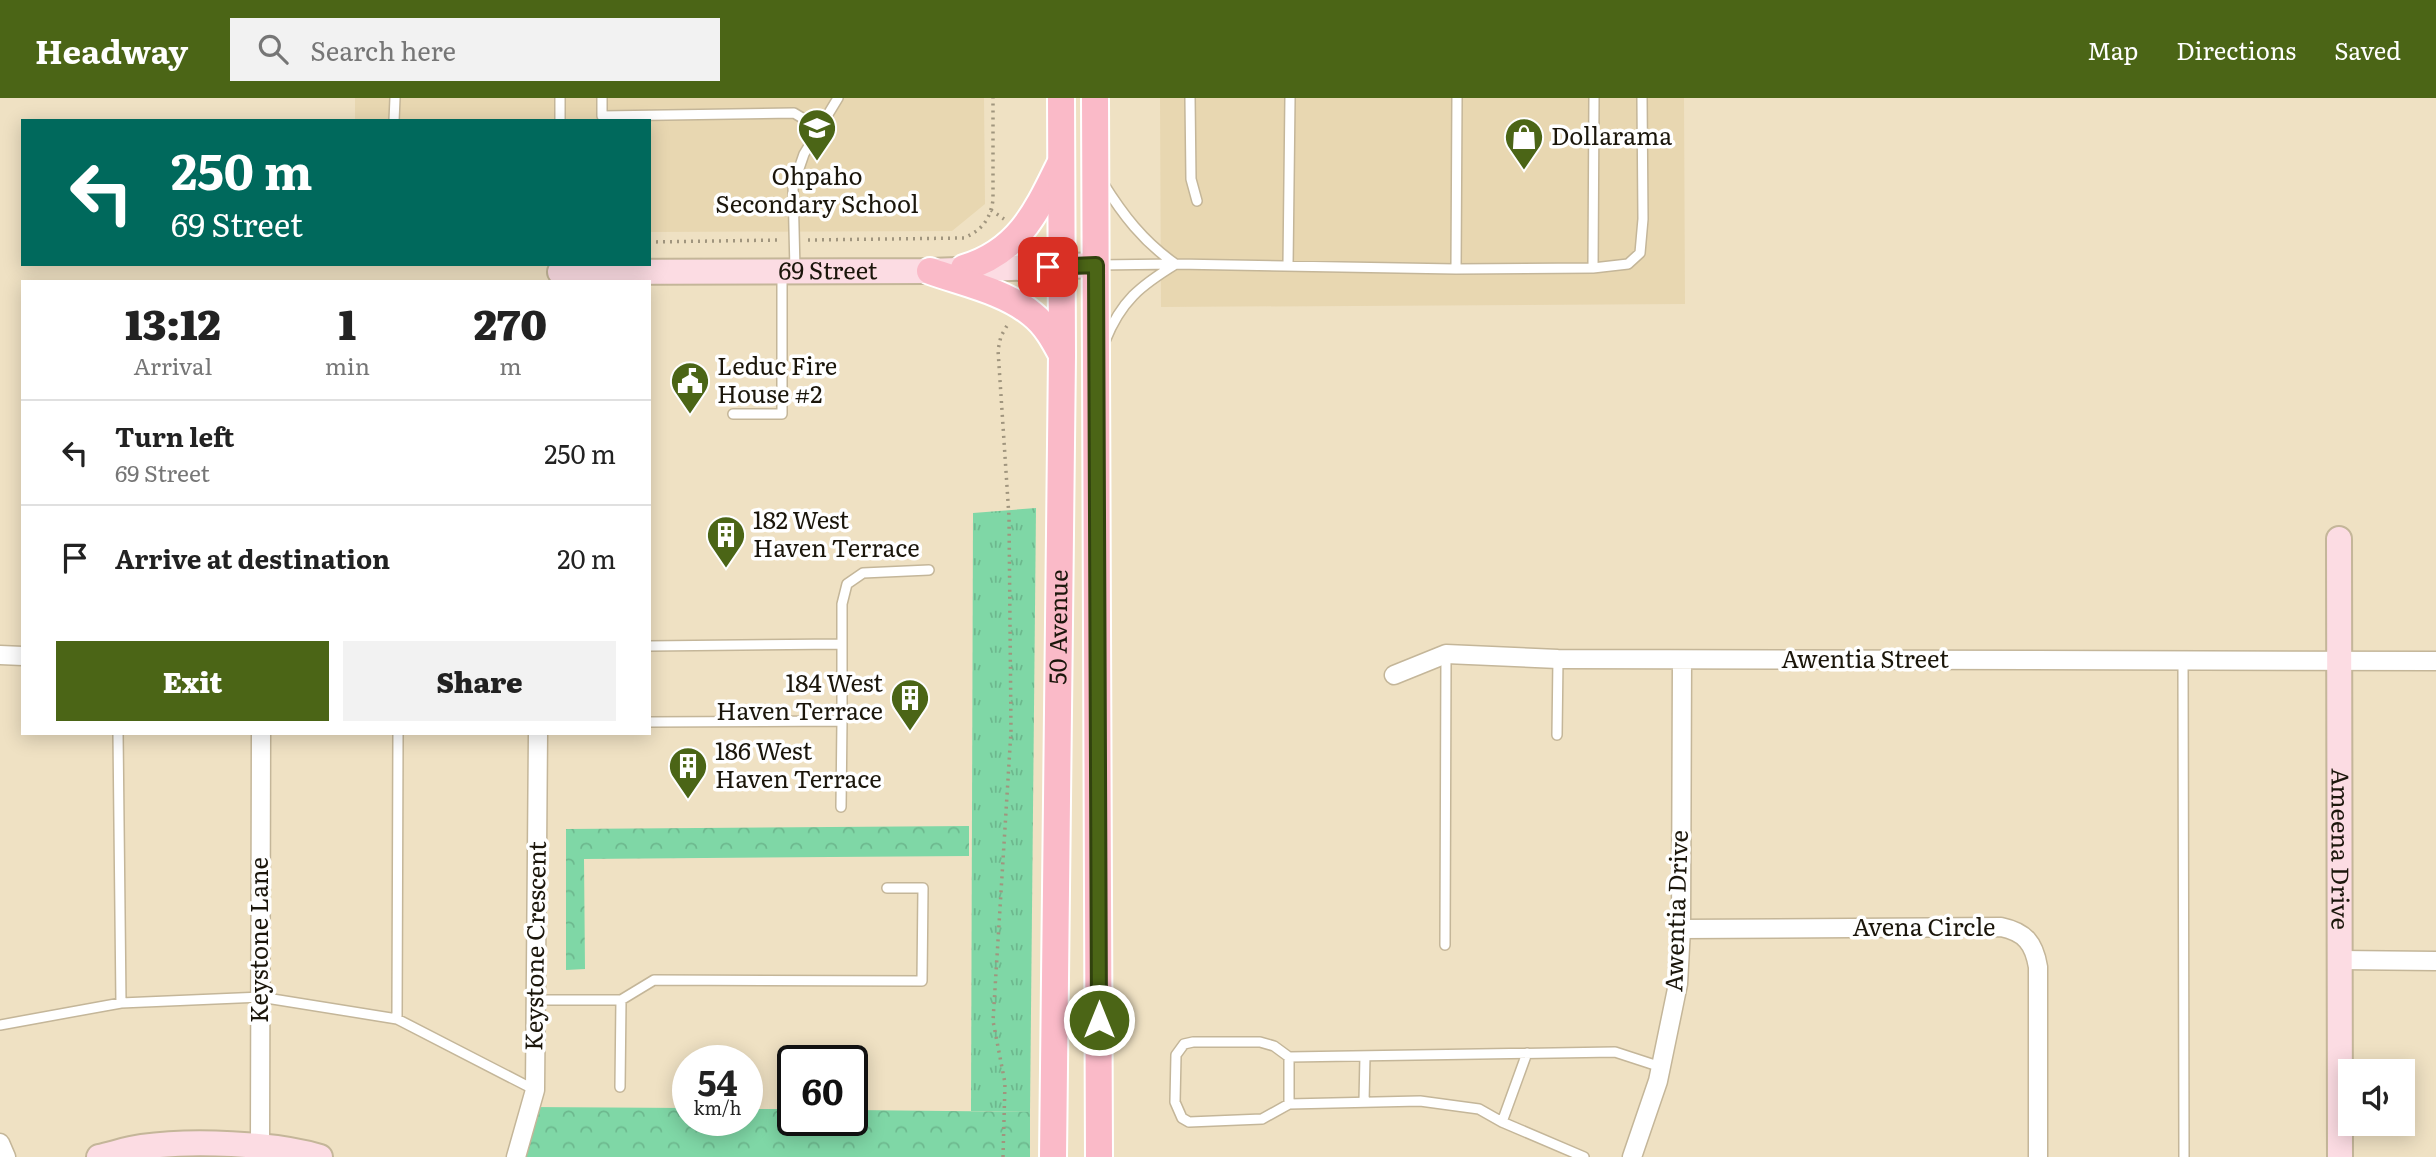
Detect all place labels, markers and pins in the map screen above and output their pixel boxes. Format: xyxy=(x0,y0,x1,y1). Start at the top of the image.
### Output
school or university icon: Ohpaho Secondary School xyxy=(796,107,838,162)
shop icon: Dollarama xyxy=(1503,116,1545,171)
place label: Dollarama xyxy=(1551,117,1672,152)
place label: Ohpaho Secondary School xyxy=(715,157,919,220)
pin xyxy=(1018,237,1078,297)
place label: Leduc Fire House #2 xyxy=(717,347,837,410)
public building icon: Leduc Fire House #2 xyxy=(669,360,711,415)
place label: 182 West Haven Terrace xyxy=(753,501,920,564)
building icon: 182 West Haven Terrace xyxy=(705,514,747,569)
place label: 184 West Haven Terrace xyxy=(716,664,883,727)
building icon: 184 West Haven Terrace xyxy=(889,677,931,732)
place label: 186 West Haven Terrace xyxy=(715,732,882,795)
building icon: 186 West Haven Terrace xyxy=(667,745,709,800)

